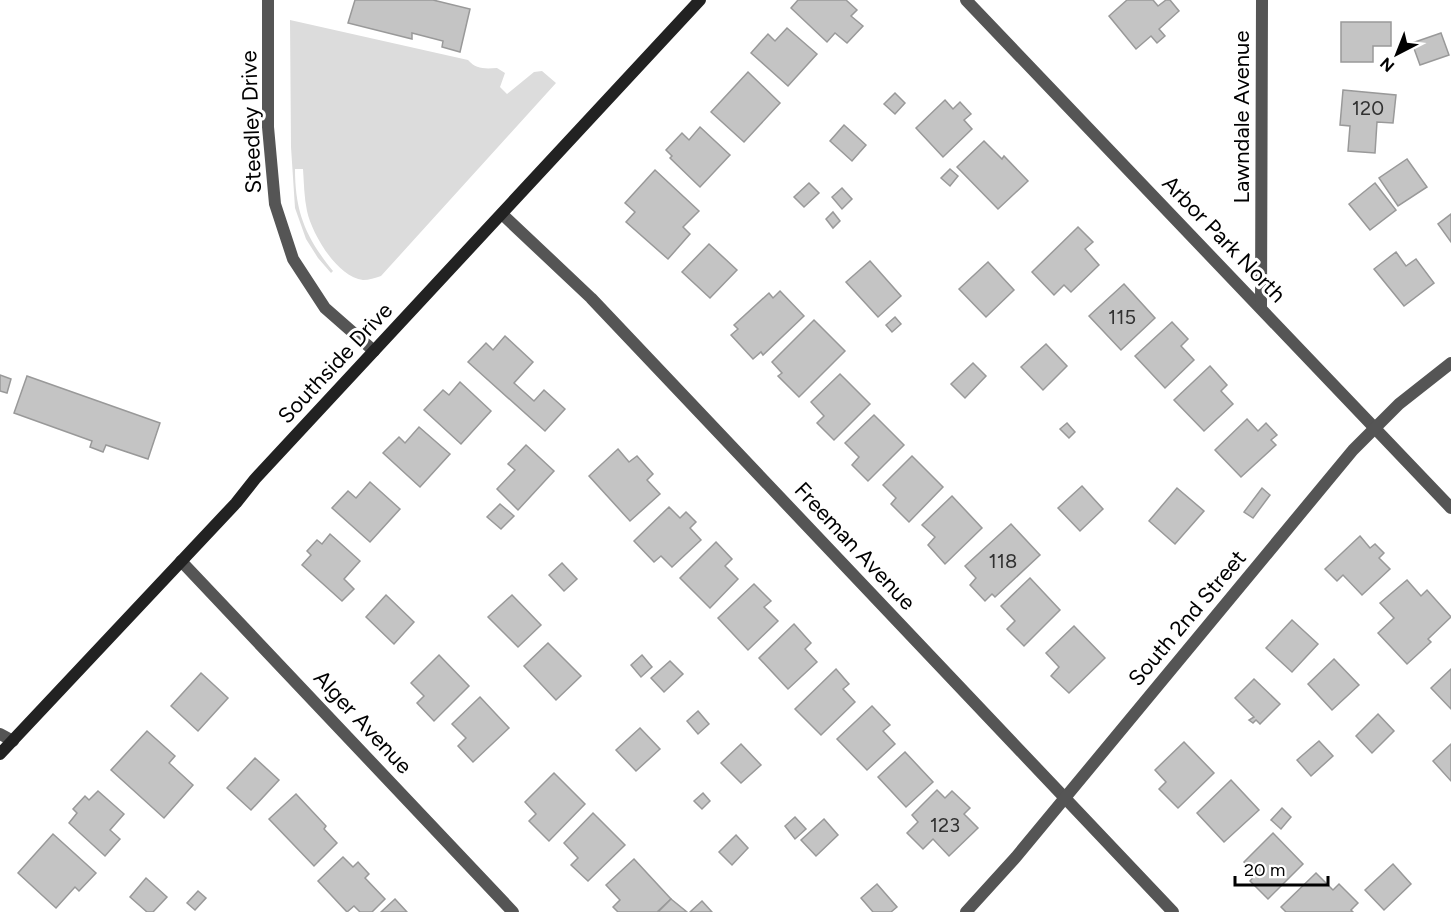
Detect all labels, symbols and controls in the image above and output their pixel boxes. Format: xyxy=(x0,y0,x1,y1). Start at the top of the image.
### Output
north arrow xyxy=(1367,24,1427,84)
street label: Lawndale Avenue xyxy=(1228,31,1255,203)
street label: Steedley Drive xyxy=(235,50,267,194)
text: N xyxy=(1376,54,1398,76)
house number: 120 xyxy=(1352,96,1384,120)
street label: Arbor Park North xyxy=(1157,170,1291,308)
street label: Southside Drive xyxy=(272,297,398,429)
house number: 115 xyxy=(1108,305,1136,329)
street label: Freeman Avenue xyxy=(789,476,921,616)
street label: South 2nd Street xyxy=(1122,545,1252,691)
house number: 118 xyxy=(989,549,1017,573)
street label: Alger Avenue xyxy=(308,665,418,779)
house number: 123 xyxy=(930,813,960,837)
scale bar xyxy=(1235,849,1328,887)
text: 20 m xyxy=(1244,859,1285,881)

